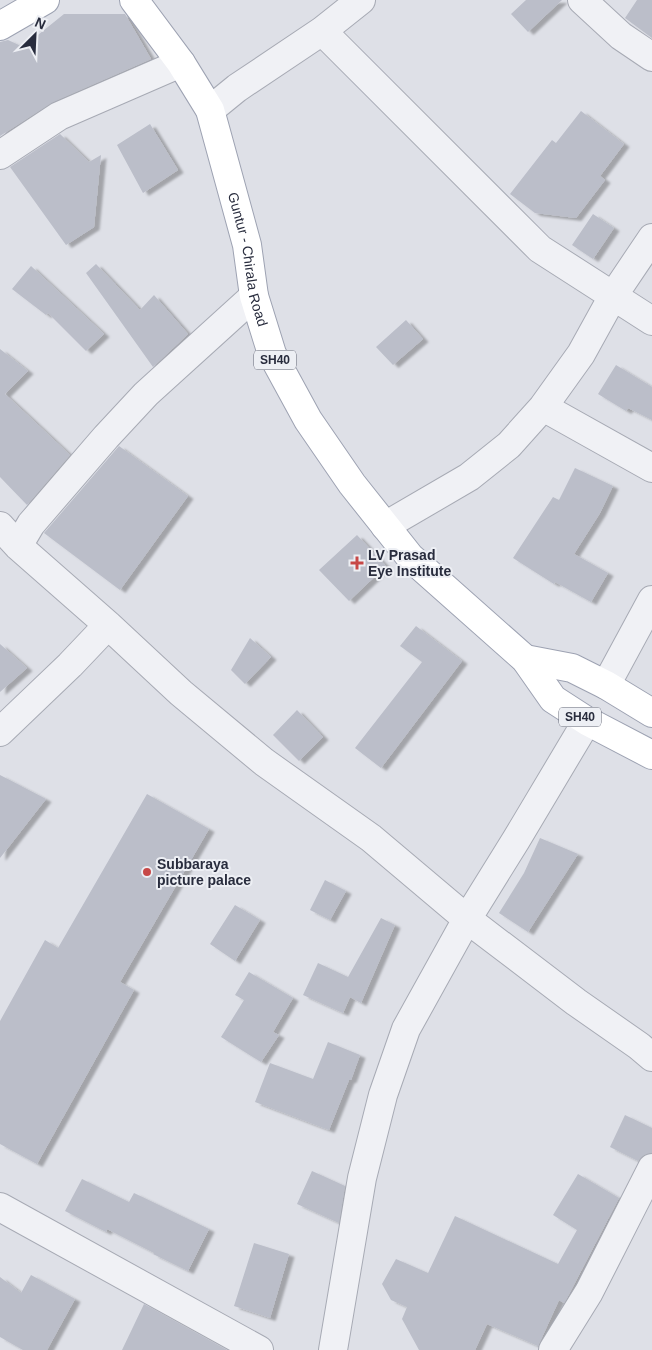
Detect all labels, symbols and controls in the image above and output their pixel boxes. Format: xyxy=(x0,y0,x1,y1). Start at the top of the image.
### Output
north arrow xyxy=(10,10,60,60)
text: N xyxy=(32,14,48,32)
street label: Guntur - Chirala Road xyxy=(225,190,271,328)
road number: SH40 xyxy=(254,350,296,370)
place label: LV Prasad Eye Institute xyxy=(368,547,451,579)
marker: LV Prasad Eye Institute xyxy=(350,556,364,570)
road number: SH40 xyxy=(559,708,601,726)
place label: Subbaraya picture palace xyxy=(157,856,251,888)
marker: Subbaraya picture palace xyxy=(141,866,153,878)

